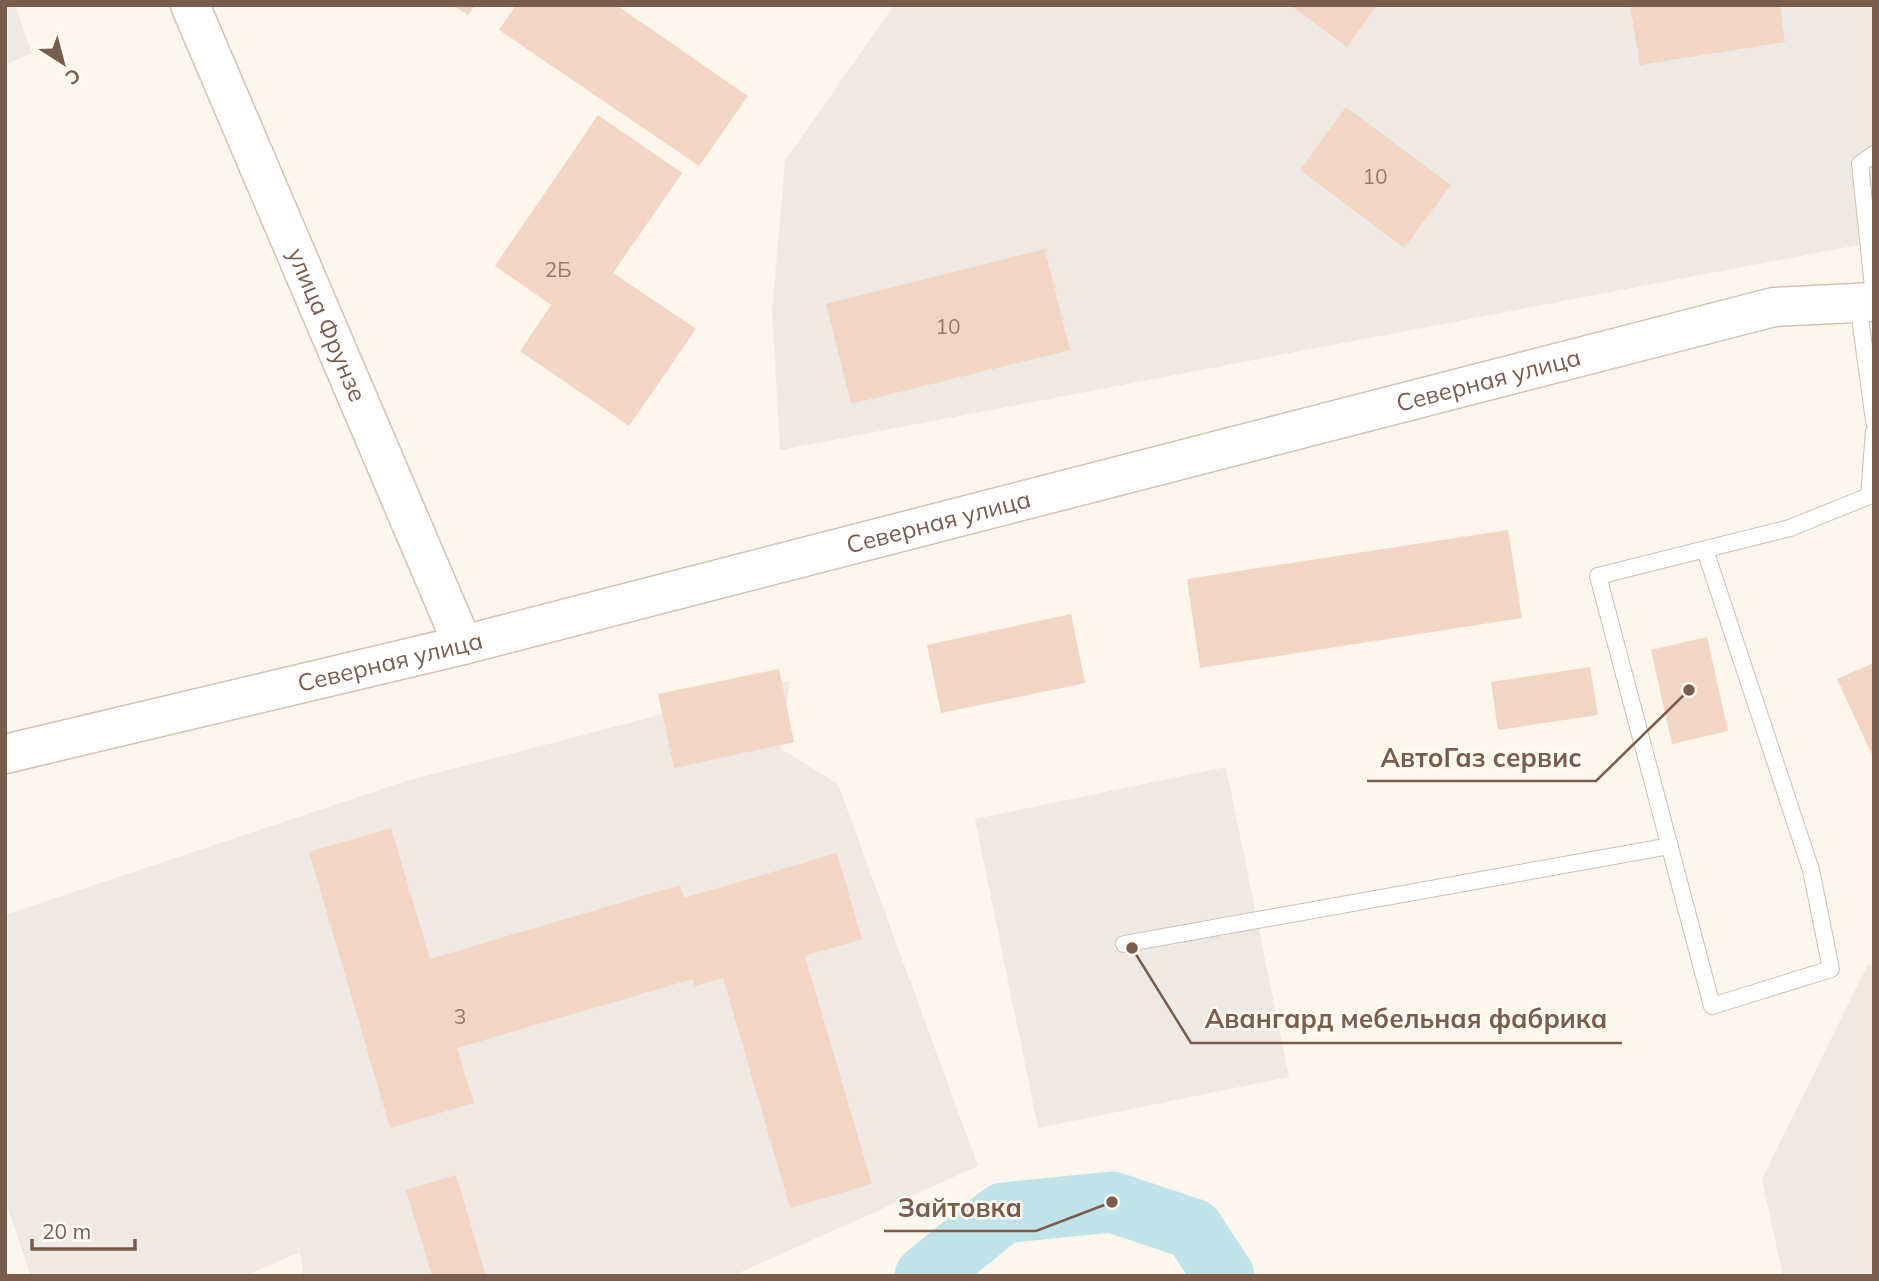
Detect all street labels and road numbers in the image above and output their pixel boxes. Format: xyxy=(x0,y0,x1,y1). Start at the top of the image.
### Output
street label: улица Фрунзе xyxy=(281,243,374,406)
street label: Северная улица xyxy=(1393,341,1584,418)
street label: Северная улица xyxy=(843,483,1034,560)
street label: Северная улица xyxy=(294,625,486,698)

